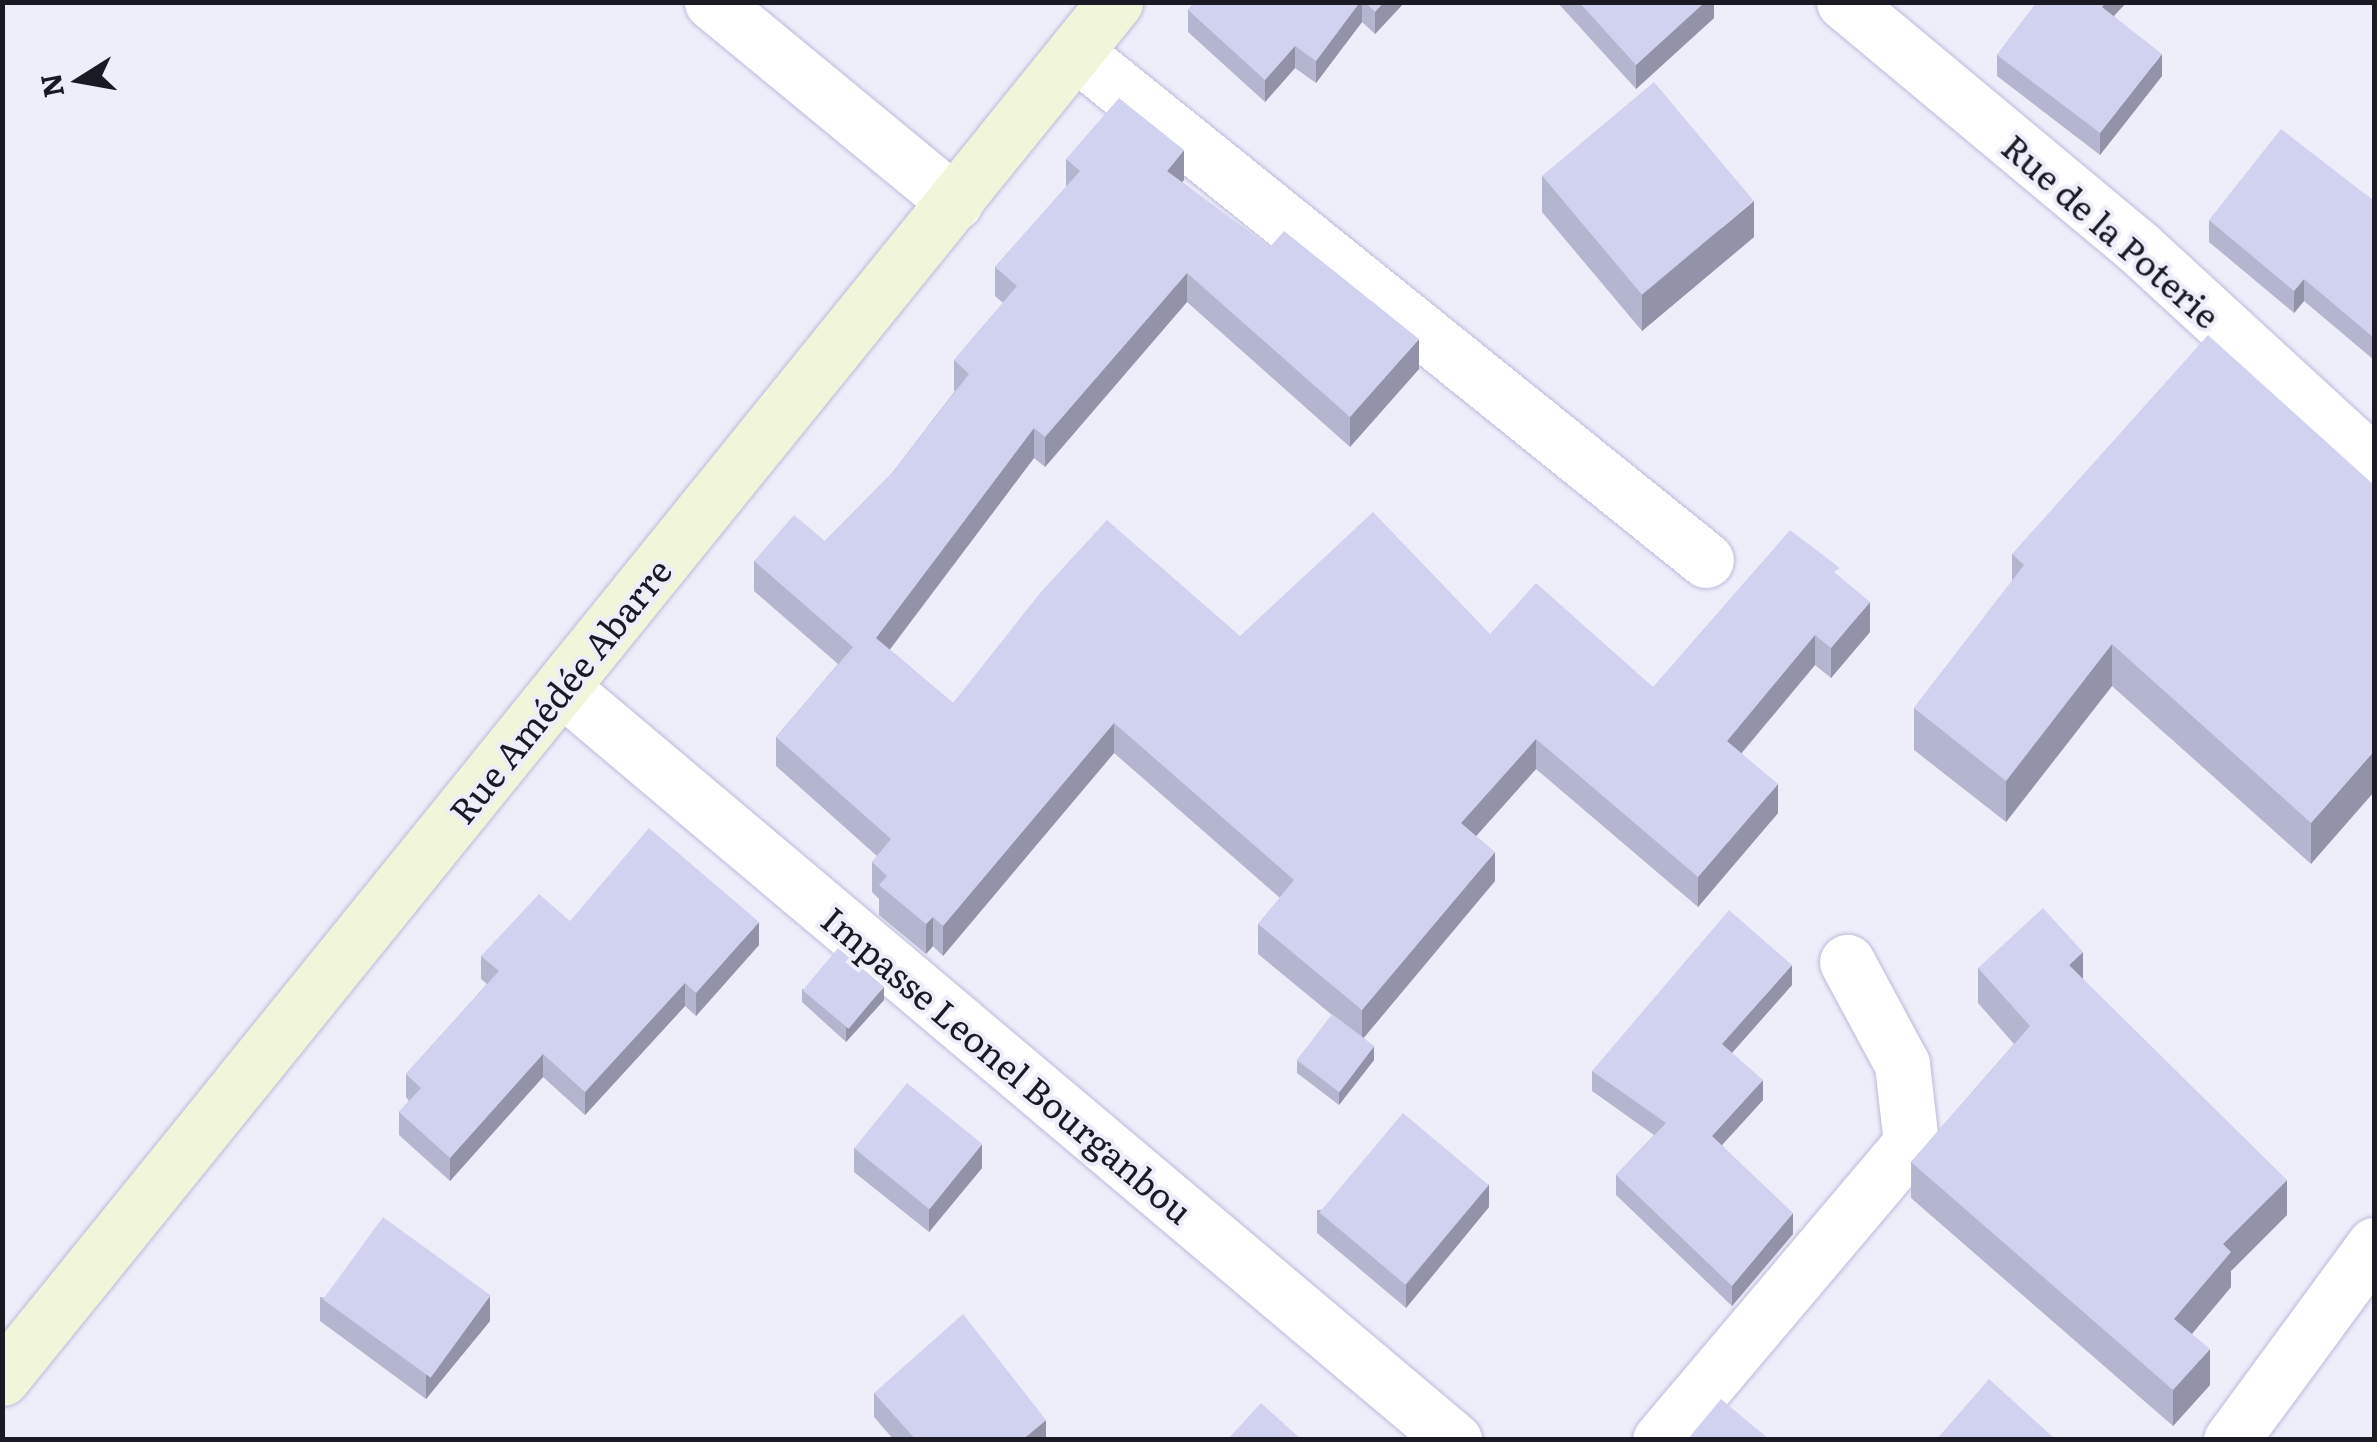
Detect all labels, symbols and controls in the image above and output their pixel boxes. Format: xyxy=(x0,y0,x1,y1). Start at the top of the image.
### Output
north arrow xyxy=(30,30,130,130)
text: N xyxy=(28,70,73,101)
street label: Rue de la Poterie xyxy=(1995,124,2229,336)
street label: Rue Amédée Abarre xyxy=(439,549,679,831)
street label: Impasse Leonel Bourganbou xyxy=(814,897,1202,1231)

